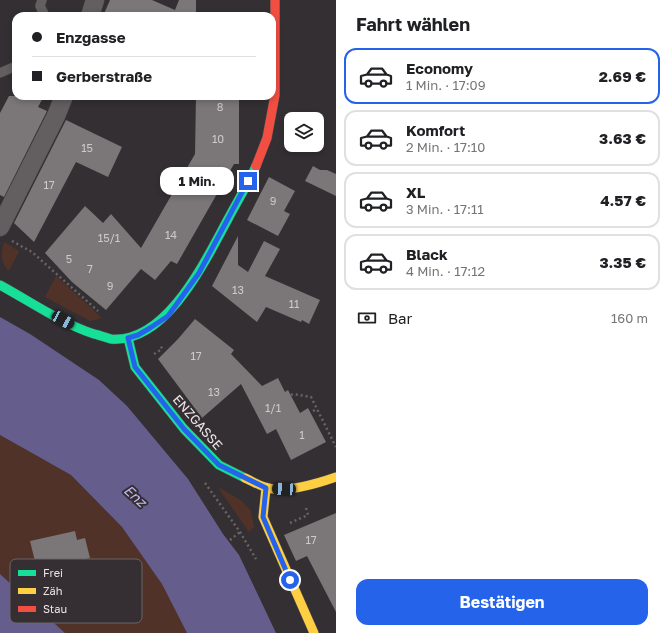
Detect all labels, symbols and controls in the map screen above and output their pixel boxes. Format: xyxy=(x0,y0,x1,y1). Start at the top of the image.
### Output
text: Fahrt wählen xyxy=(356,13,470,35)
text: Enzgasse xyxy=(56,28,126,46)
icon: car xyxy=(358,58,394,94)
text: Economy xyxy=(406,59,473,77)
text: Gerberstraße xyxy=(56,67,152,85)
text: 2.69 € xyxy=(599,67,646,85)
text: 1 Min. · 17:09 xyxy=(406,77,486,93)
house number: 8 xyxy=(217,100,224,113)
map controls xyxy=(284,112,324,152)
button: layers xyxy=(284,112,324,152)
icon: car xyxy=(358,120,394,156)
text: Komfort xyxy=(406,121,465,139)
text: 3.63 € xyxy=(599,129,646,147)
house number: 10 xyxy=(212,132,224,145)
text: 2 Min. · 17:10 xyxy=(406,139,485,155)
house number: 15 xyxy=(81,141,93,154)
callout: 1 Min. xyxy=(160,167,234,195)
route end xyxy=(239,172,257,190)
text: 1 Min. xyxy=(178,173,216,189)
house number: 17 xyxy=(43,178,55,191)
icon: car xyxy=(358,182,394,218)
text: XL xyxy=(406,183,425,201)
text: 4.57 € xyxy=(600,191,646,209)
house number: 9 xyxy=(270,194,276,207)
text: 3 Min. · 17:11 xyxy=(406,201,484,217)
house number: 14 xyxy=(165,228,177,241)
house number: 15/1 xyxy=(98,231,120,244)
icon: car xyxy=(358,244,394,280)
text: Black xyxy=(406,245,448,263)
house number: 5 xyxy=(66,252,72,265)
text: 3.35 € xyxy=(599,253,646,271)
house number: 7 xyxy=(87,262,93,275)
text: 4 Min. · 17:12 xyxy=(406,263,485,279)
house number: 9 xyxy=(107,279,113,292)
house number: 13 xyxy=(232,283,244,296)
house number: 11 xyxy=(289,297,299,310)
icon: cash xyxy=(356,307,378,329)
car xyxy=(50,309,76,331)
text: Bar xyxy=(388,309,412,327)
text: 160 m xyxy=(611,310,648,326)
house number: 17 xyxy=(190,349,202,362)
house number: 13 xyxy=(208,385,220,398)
street label: ENZGASSE xyxy=(170,391,226,453)
house number: 1/1 xyxy=(265,401,281,414)
house number: 1 xyxy=(299,428,305,441)
water label: Enz xyxy=(121,481,151,511)
car xyxy=(272,482,296,496)
house number: 17 xyxy=(305,533,317,546)
legend xyxy=(10,559,142,623)
text: Frei xyxy=(43,566,63,579)
route start xyxy=(281,571,299,589)
button: Bestätigen xyxy=(356,579,648,625)
text: Zäh xyxy=(43,584,63,597)
text: Stau xyxy=(43,602,67,615)

